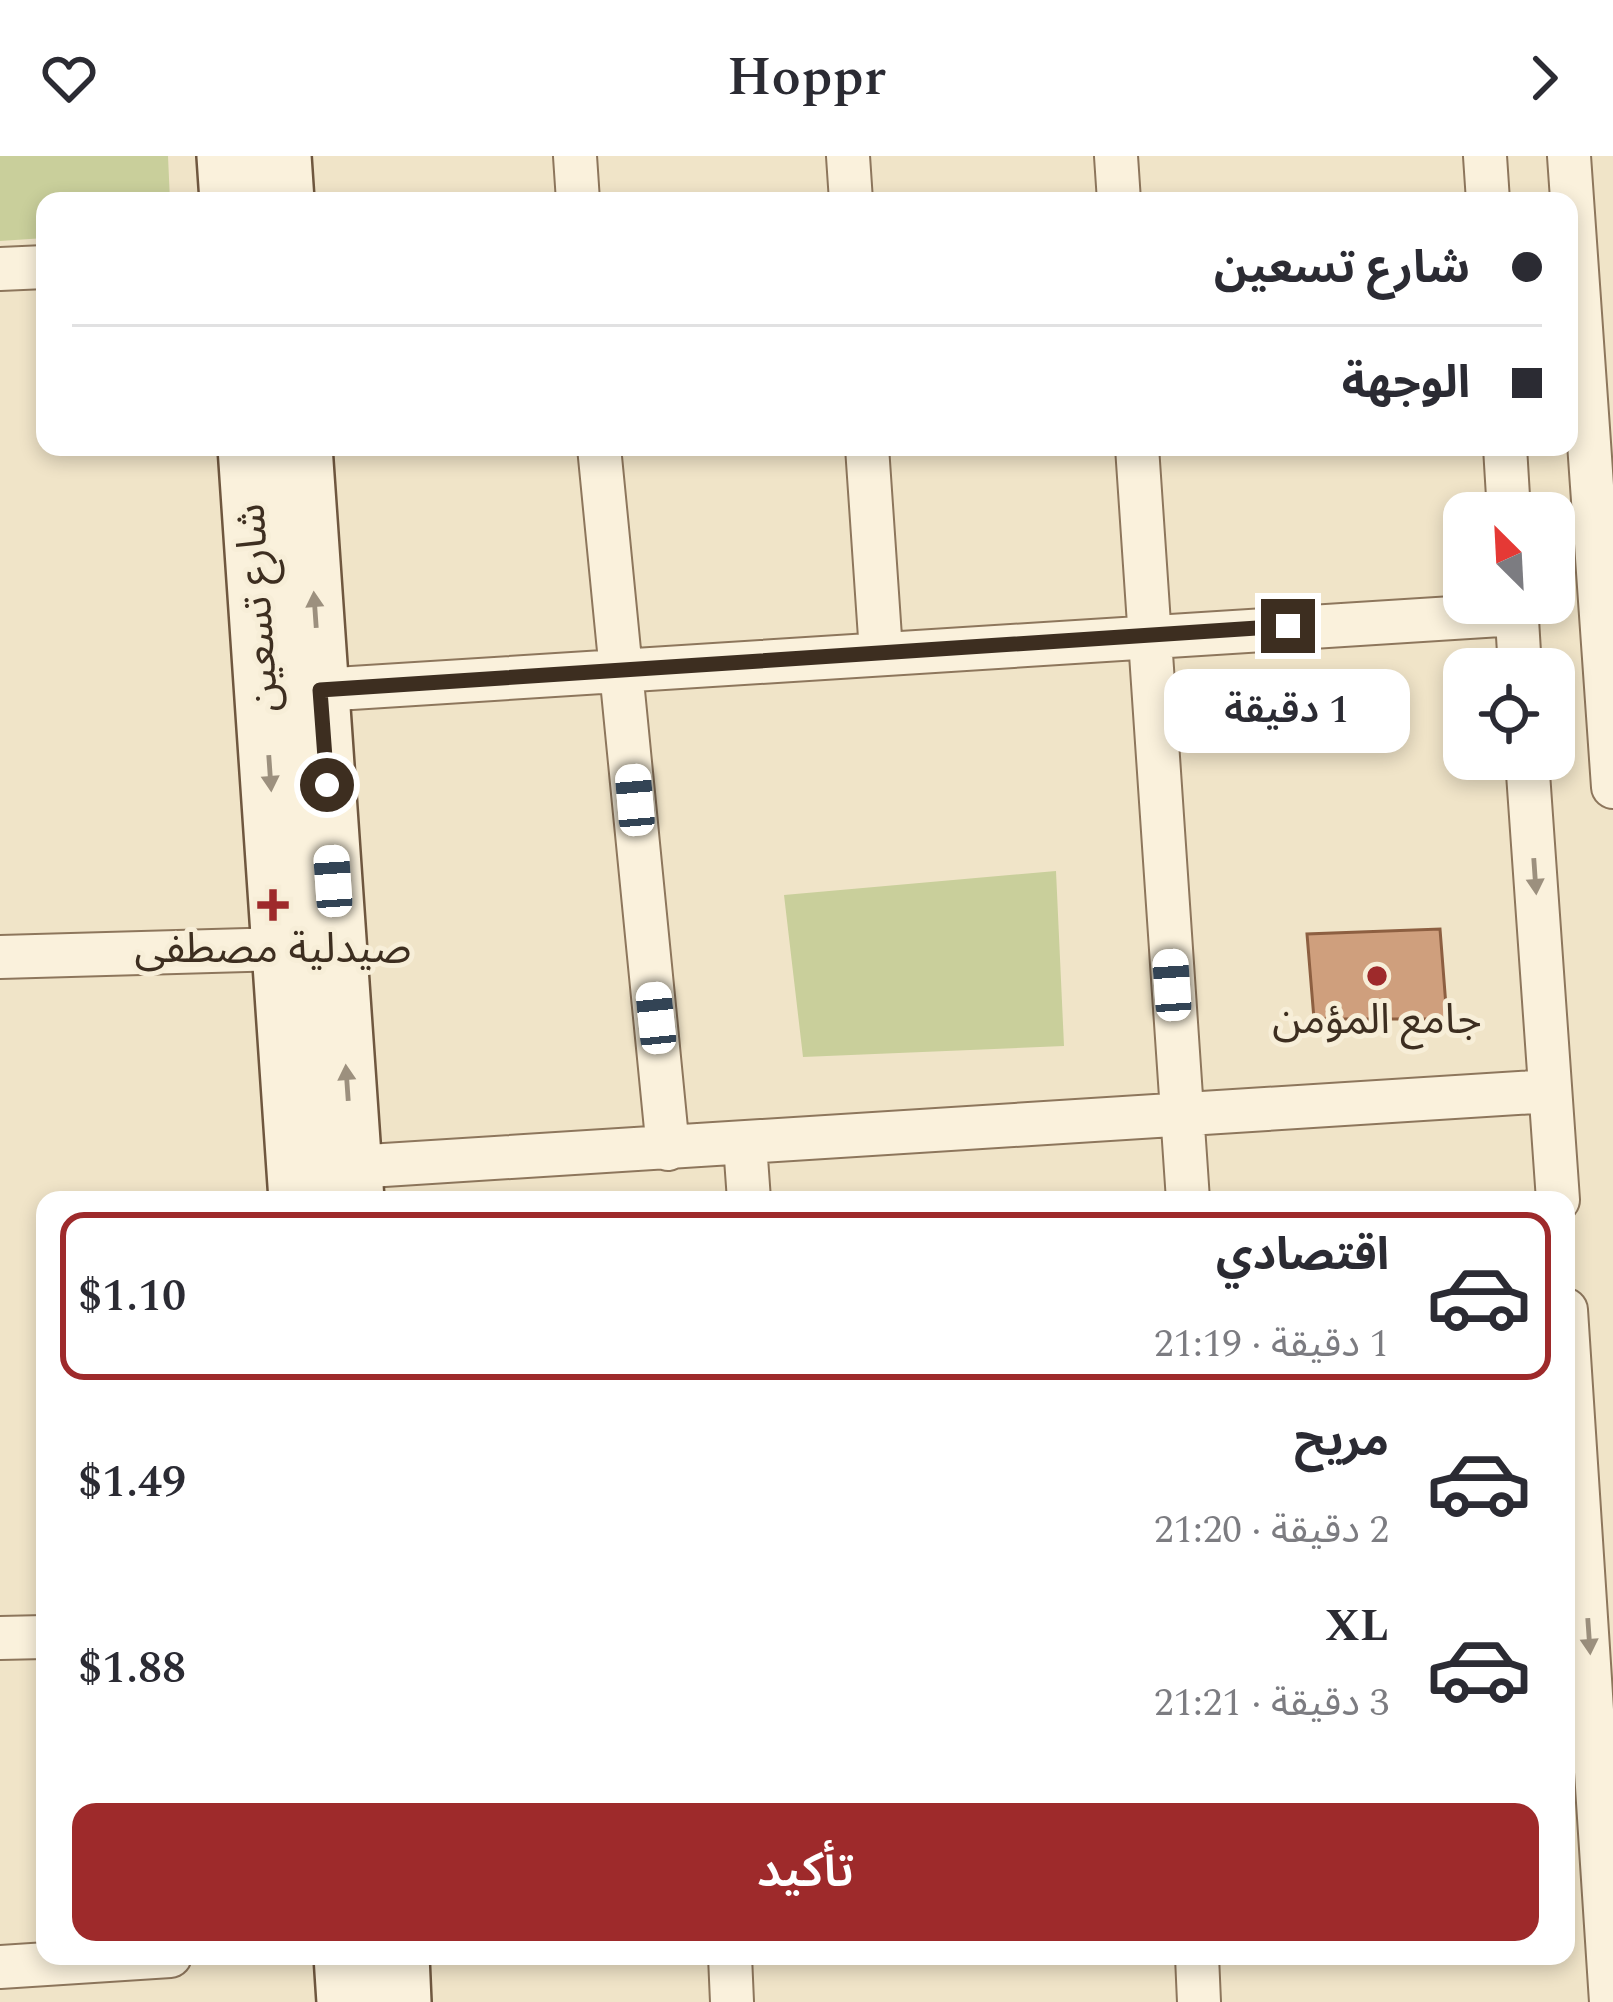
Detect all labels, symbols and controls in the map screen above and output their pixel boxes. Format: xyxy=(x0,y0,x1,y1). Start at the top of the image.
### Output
text: Hoppr xyxy=(727,37,886,119)
icon: heart xyxy=(36,45,102,111)
icon: forward xyxy=(1511,45,1577,111)
text: شارع تسعين xyxy=(1214,234,1470,303)
text: الوجهة xyxy=(1342,349,1470,418)
north arrow xyxy=(1443,492,1575,624)
map controls xyxy=(1443,492,1575,780)
street label: شارع تسعين xyxy=(219,502,297,714)
one-way arrow xyxy=(305,591,324,628)
route end xyxy=(1261,599,1315,653)
button: locate xyxy=(1443,648,1575,780)
callout: 1 دقيقة xyxy=(1165,668,1411,752)
text: 1 دقيقة xyxy=(1224,681,1350,740)
one-way arrow xyxy=(261,755,280,792)
route start xyxy=(300,758,354,812)
car xyxy=(614,763,656,837)
car xyxy=(313,844,353,918)
one-way arrow xyxy=(1525,858,1544,895)
marker: صيدلية مصطفى xyxy=(260,892,286,918)
place label: صيدلية مصطفى xyxy=(135,918,411,981)
car xyxy=(1152,948,1192,1022)
marker: جامع المؤمن xyxy=(1364,963,1390,989)
car xyxy=(634,980,678,1056)
place label: جامع المؤمن xyxy=(1272,989,1482,1052)
one-way arrow xyxy=(338,1064,357,1101)
text: اقتصادي xyxy=(1216,1221,1389,1290)
icon: car xyxy=(1425,1242,1533,1350)
text: $1.10 xyxy=(78,1262,186,1331)
text: 1 دقيقة · 21:19 xyxy=(1154,1315,1389,1374)
text: مريح xyxy=(1294,1407,1389,1476)
icon: car xyxy=(1425,1428,1533,1536)
text: $1.49 xyxy=(78,1448,186,1517)
text: 2 دقيقة · 21:20 xyxy=(1154,1501,1389,1560)
text: XL xyxy=(1325,1592,1389,1661)
icon: car xyxy=(1425,1614,1533,1722)
one-way arrow xyxy=(1580,1618,1599,1655)
text: $1.88 xyxy=(78,1634,186,1703)
text: 3 دقيقة · 21:21 xyxy=(1154,1674,1389,1733)
button: تأكيد xyxy=(72,1803,1539,1941)

